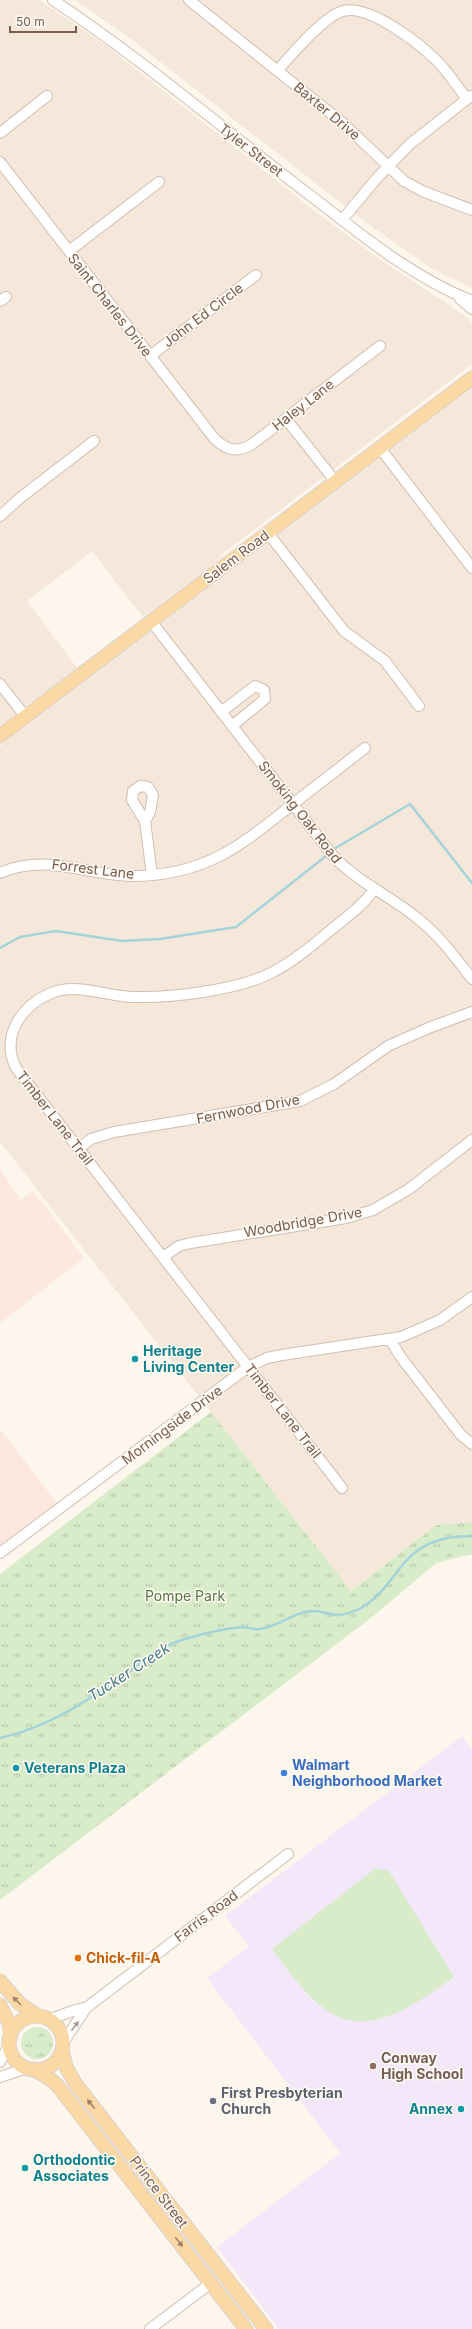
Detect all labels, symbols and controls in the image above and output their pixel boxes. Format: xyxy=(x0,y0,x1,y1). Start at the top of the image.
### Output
scale bar xyxy=(10,8,76,34)
text: 50 m xyxy=(16,14,45,29)
street label: Baxter Drive xyxy=(291,78,364,143)
street label: Tyler Street xyxy=(216,119,287,180)
street label: Saint Charles Drive xyxy=(65,250,156,360)
street label: John Ed Circle xyxy=(159,279,246,350)
street label: Haley Lane xyxy=(268,375,337,434)
street label: Salem Road xyxy=(199,526,272,587)
street label: Smoking Oak Road xyxy=(255,757,346,866)
street label: Forrest Lane xyxy=(51,855,135,882)
street label: Timber Lane Trail xyxy=(13,1067,97,1168)
street label: Fernwood Drive xyxy=(195,1090,301,1127)
street label: Woodbridge Drive xyxy=(242,1203,363,1240)
place label: Heritage Living Center xyxy=(143,1342,235,1375)
marker: Heritage Living Center xyxy=(130,1354,140,1364)
street label: Timber Lane Trail xyxy=(241,1360,325,1461)
street label: Morningside Drive xyxy=(118,1381,225,1468)
park label: Pompe Park xyxy=(145,1587,225,1604)
water label: Tucker Creek xyxy=(84,1638,174,1705)
place label: Walmart Neighborhood Market xyxy=(292,1756,442,1789)
place label: Veterans Plaza xyxy=(24,1759,126,1776)
marker: Veterans Plaza xyxy=(11,1763,21,1773)
marker: Walmart Neighborhood Market xyxy=(279,1768,289,1778)
street label: Farris Road xyxy=(171,1886,241,1945)
place label: Chick-fil-A xyxy=(86,1949,161,1966)
marker: Chick-fil-A xyxy=(73,1953,83,1963)
one-way arrow xyxy=(12,1996,22,2006)
one-way arrow xyxy=(70,2020,79,2031)
place label: Conway High School xyxy=(381,2049,463,2082)
marker: Conway High School xyxy=(368,2061,378,2071)
place label: First Presbyterian Church xyxy=(221,2084,343,2117)
marker: First Presbyterian Church xyxy=(208,2096,218,2106)
one-way arrow xyxy=(86,2098,95,2109)
place label: Annex xyxy=(409,2100,453,2117)
marker: Annex xyxy=(456,2104,466,2114)
place label: Orthodontic Associates xyxy=(33,2151,116,2184)
street label: Prince Street xyxy=(127,2152,192,2231)
marker: Orthodontic Associates xyxy=(20,2163,30,2173)
one-way arrow xyxy=(175,2237,183,2248)

